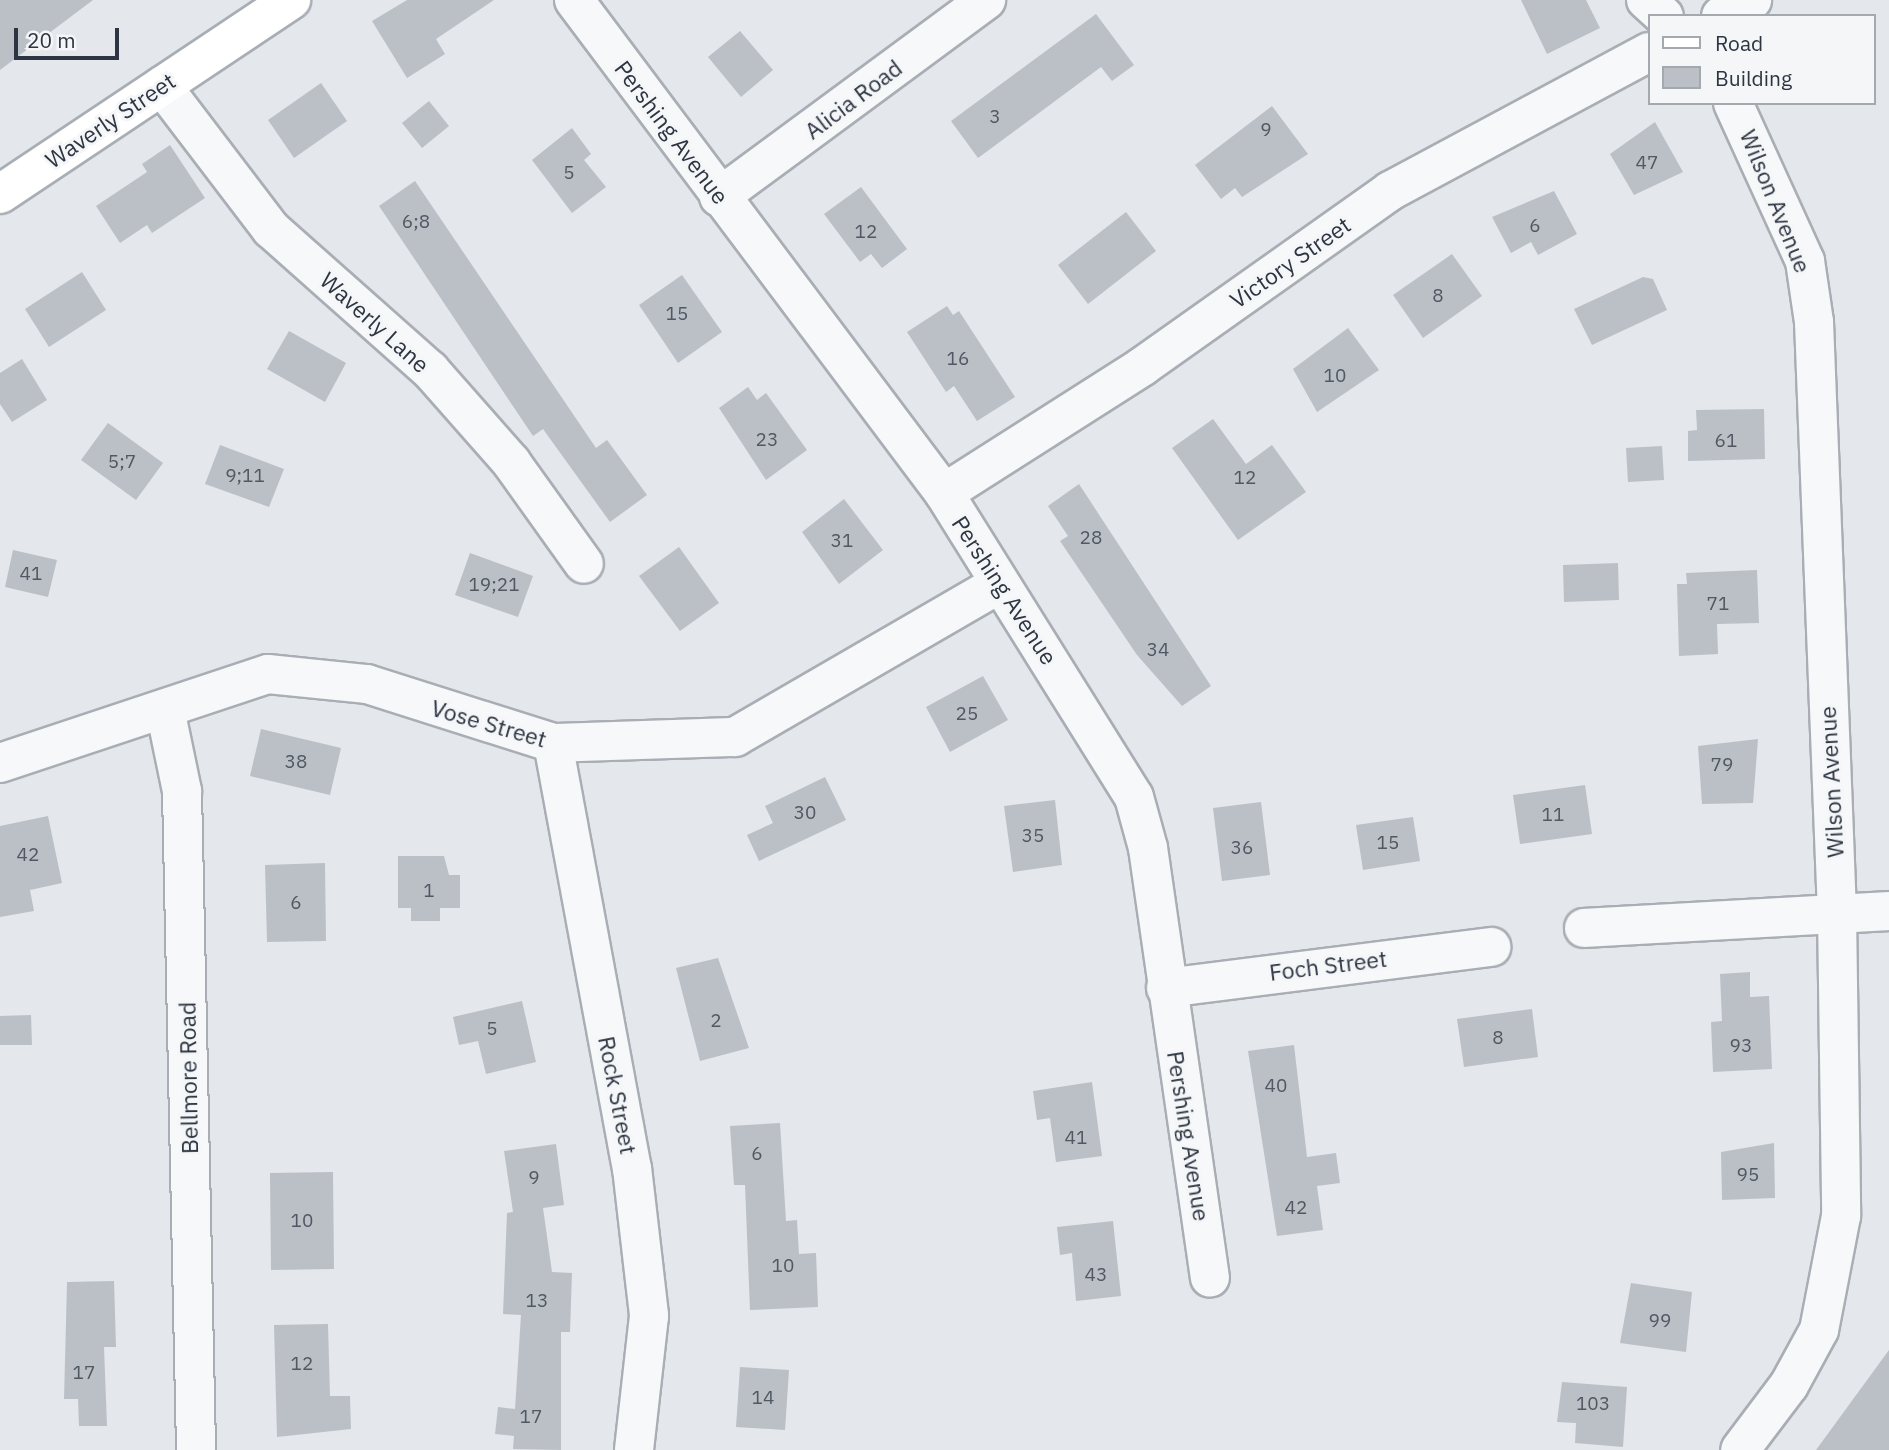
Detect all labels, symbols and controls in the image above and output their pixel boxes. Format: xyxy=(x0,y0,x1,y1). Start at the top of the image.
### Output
scale bar xyxy=(18,14,122,58)
legend xyxy=(1647,14,1875,105)
text: 20 m xyxy=(27,26,76,54)
text: Road xyxy=(1715,29,1763,57)
street label: Alicia Road xyxy=(799,53,907,145)
street label: Pershing Avenue xyxy=(609,55,735,209)
text: Building xyxy=(1715,64,1792,92)
street label: Waverly Street xyxy=(40,66,180,174)
house number: 3 xyxy=(989,106,1001,128)
house number: 9 xyxy=(1260,119,1272,141)
street label: Wilson Avenue xyxy=(1735,125,1817,277)
house number: 47 xyxy=(1636,152,1658,174)
house number: 5 xyxy=(563,162,575,184)
street label: Victory Street xyxy=(1224,210,1356,314)
house number: 6;8 xyxy=(402,211,430,233)
house number: 6 xyxy=(1529,215,1541,237)
house number: 12 xyxy=(855,221,877,243)
street label: Waverly Lane xyxy=(315,266,435,378)
house number: 8 xyxy=(1432,285,1444,307)
house number: 15 xyxy=(666,303,688,325)
house number: 16 xyxy=(947,348,969,370)
house number: 10 xyxy=(1324,365,1346,387)
house number: 23 xyxy=(756,429,778,451)
house number: 61 xyxy=(1715,430,1737,452)
house number: 5;7 xyxy=(108,451,136,473)
house number: 9;11 xyxy=(225,465,265,487)
house number: 12 xyxy=(1234,467,1256,489)
street label: Pershing Avenue xyxy=(947,510,1063,670)
house number: 28 xyxy=(1080,527,1102,549)
house number: 31 xyxy=(831,530,853,552)
house number: 41 xyxy=(20,563,42,585)
house number: 19;21 xyxy=(468,574,520,596)
house number: 71 xyxy=(1707,593,1729,615)
house number: 34 xyxy=(1147,639,1169,661)
street label: Vose Street xyxy=(428,693,550,753)
house number: 25 xyxy=(956,703,978,725)
street label: Wilson Avenue xyxy=(1813,705,1849,859)
house number: 38 xyxy=(285,751,307,773)
house number: 79 xyxy=(1711,754,1733,776)
house number: 30 xyxy=(794,802,816,824)
house number: 11 xyxy=(1542,804,1564,826)
house number: 35 xyxy=(1022,825,1044,847)
house number: 15 xyxy=(1377,832,1399,854)
house number: 36 xyxy=(1231,837,1253,859)
house number: 42 xyxy=(17,844,39,866)
house number: 1 xyxy=(423,880,435,902)
house number: 6 xyxy=(290,892,302,914)
street label: Foch Street xyxy=(1268,944,1388,986)
street label: Bellmore Road xyxy=(173,1002,203,1154)
house number: 2 xyxy=(710,1010,722,1032)
house number: 5 xyxy=(486,1018,498,1040)
house number: 8 xyxy=(1492,1027,1504,1049)
street label: Rock Street xyxy=(593,1034,643,1156)
house number: 93 xyxy=(1730,1035,1752,1057)
street label: Pershing Avenue xyxy=(1162,1049,1216,1223)
house number: 40 xyxy=(1265,1075,1287,1097)
house number: 41 xyxy=(1065,1127,1087,1149)
house number: 6 xyxy=(751,1143,763,1165)
house number: 95 xyxy=(1737,1164,1759,1186)
house number: 9 xyxy=(528,1167,540,1189)
house number: 42 xyxy=(1285,1197,1307,1219)
house number: 10 xyxy=(291,1210,313,1232)
house number: 10 xyxy=(772,1255,794,1277)
house number: 43 xyxy=(1085,1264,1107,1286)
house number: 13 xyxy=(526,1290,548,1312)
house number: 99 xyxy=(1649,1310,1671,1332)
house number: 12 xyxy=(291,1353,313,1375)
house number: 17 xyxy=(73,1362,95,1384)
house number: 14 xyxy=(752,1387,774,1409)
house number: 103 xyxy=(1576,1393,1610,1415)
house number: 17 xyxy=(520,1406,542,1428)

